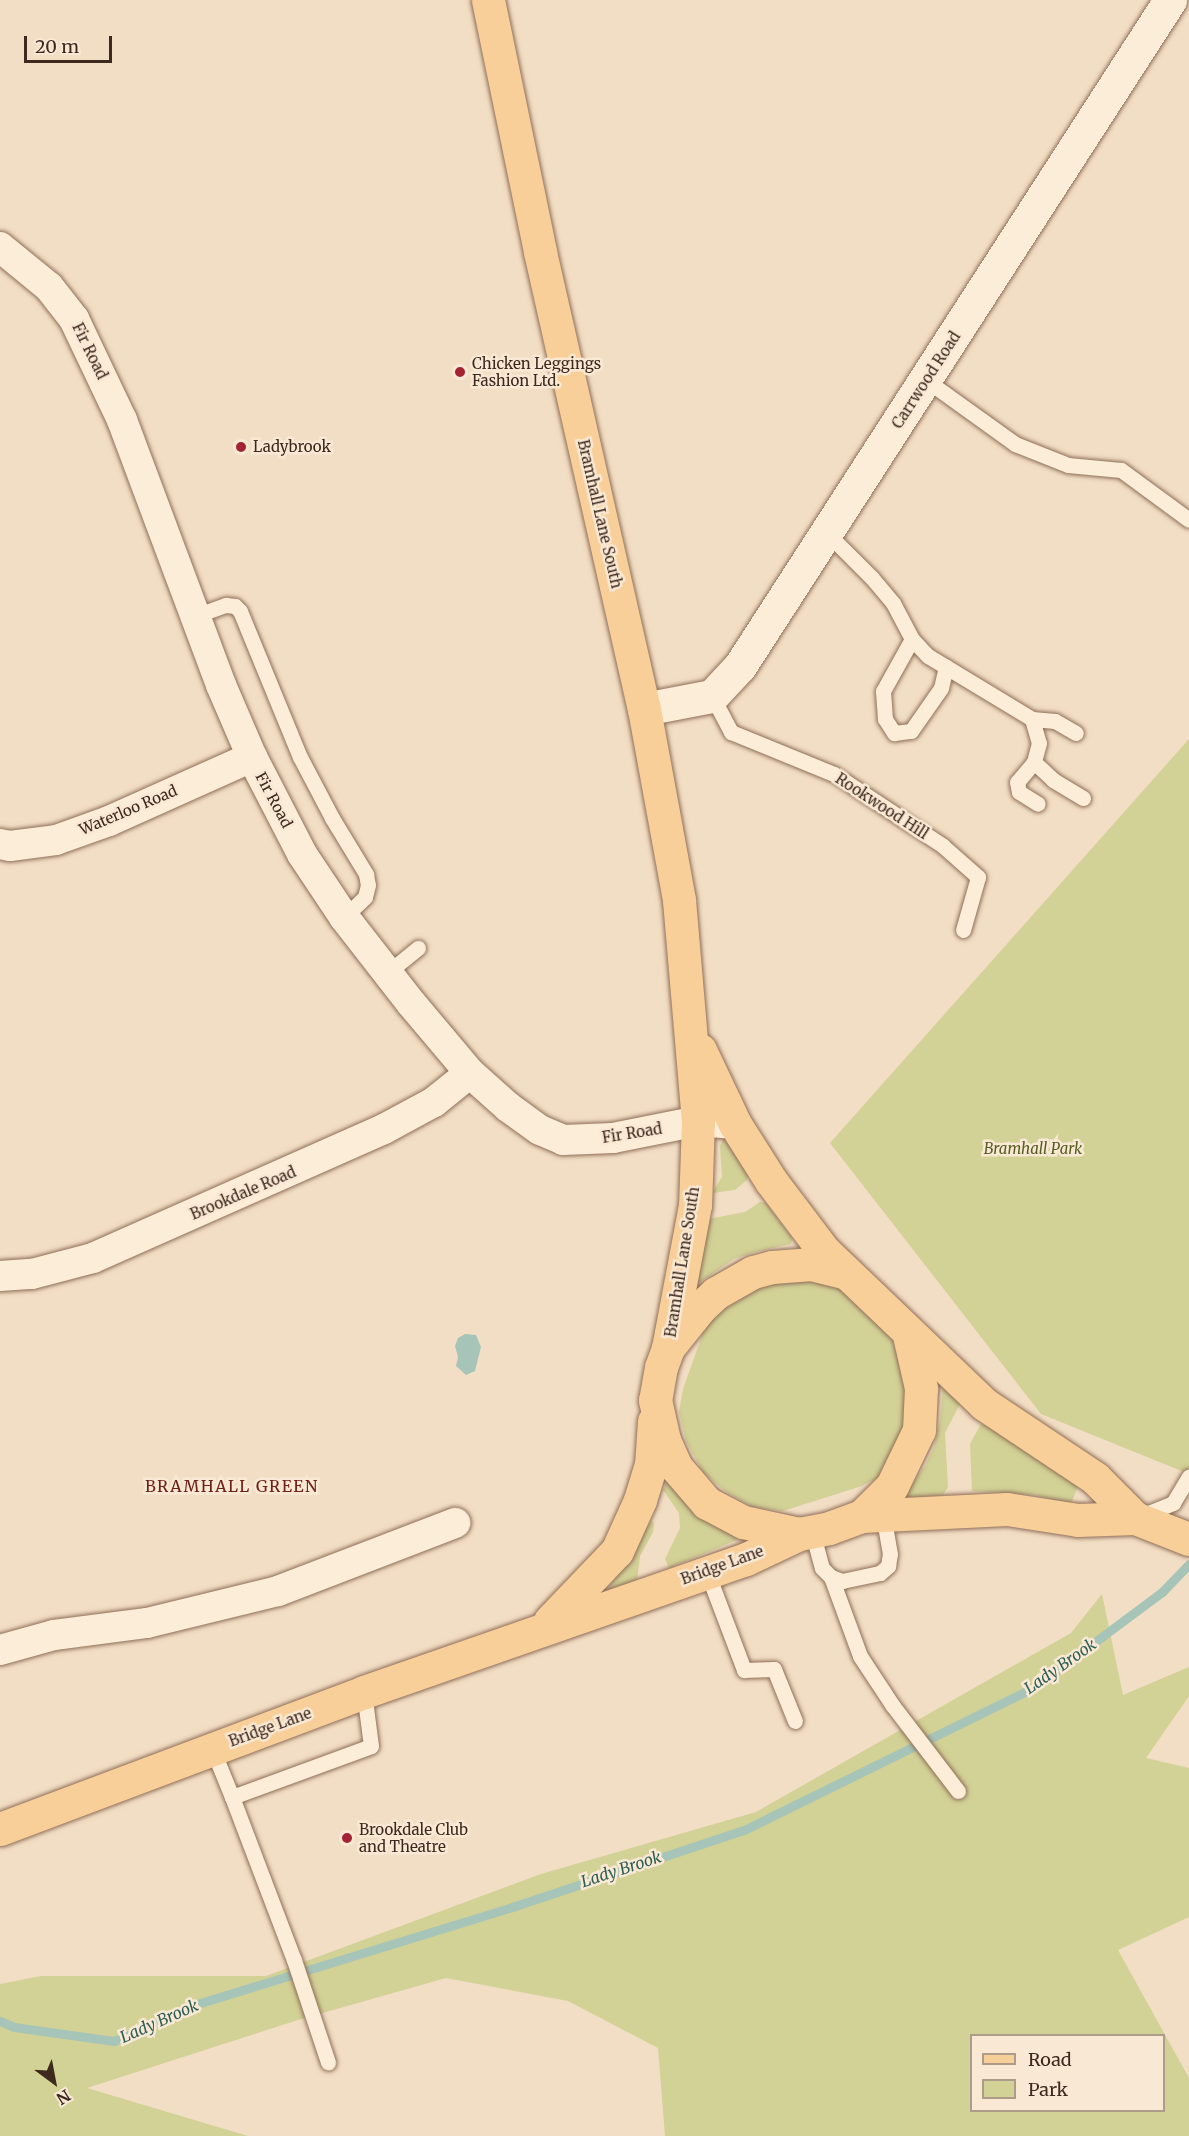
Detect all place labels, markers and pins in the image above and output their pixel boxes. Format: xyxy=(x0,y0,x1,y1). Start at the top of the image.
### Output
place label: Chicken Leggings Fashion Ltd. xyxy=(472,354,601,389)
marker: Chicken Leggings Fashion Ltd. xyxy=(453,365,467,379)
place label: Ladybrook xyxy=(253,438,331,456)
marker: Ladybrook xyxy=(234,440,248,454)
place label: Brookdale Club and Theatre xyxy=(359,1820,468,1855)
marker: Brookdale Club and Theatre xyxy=(340,1831,354,1845)

